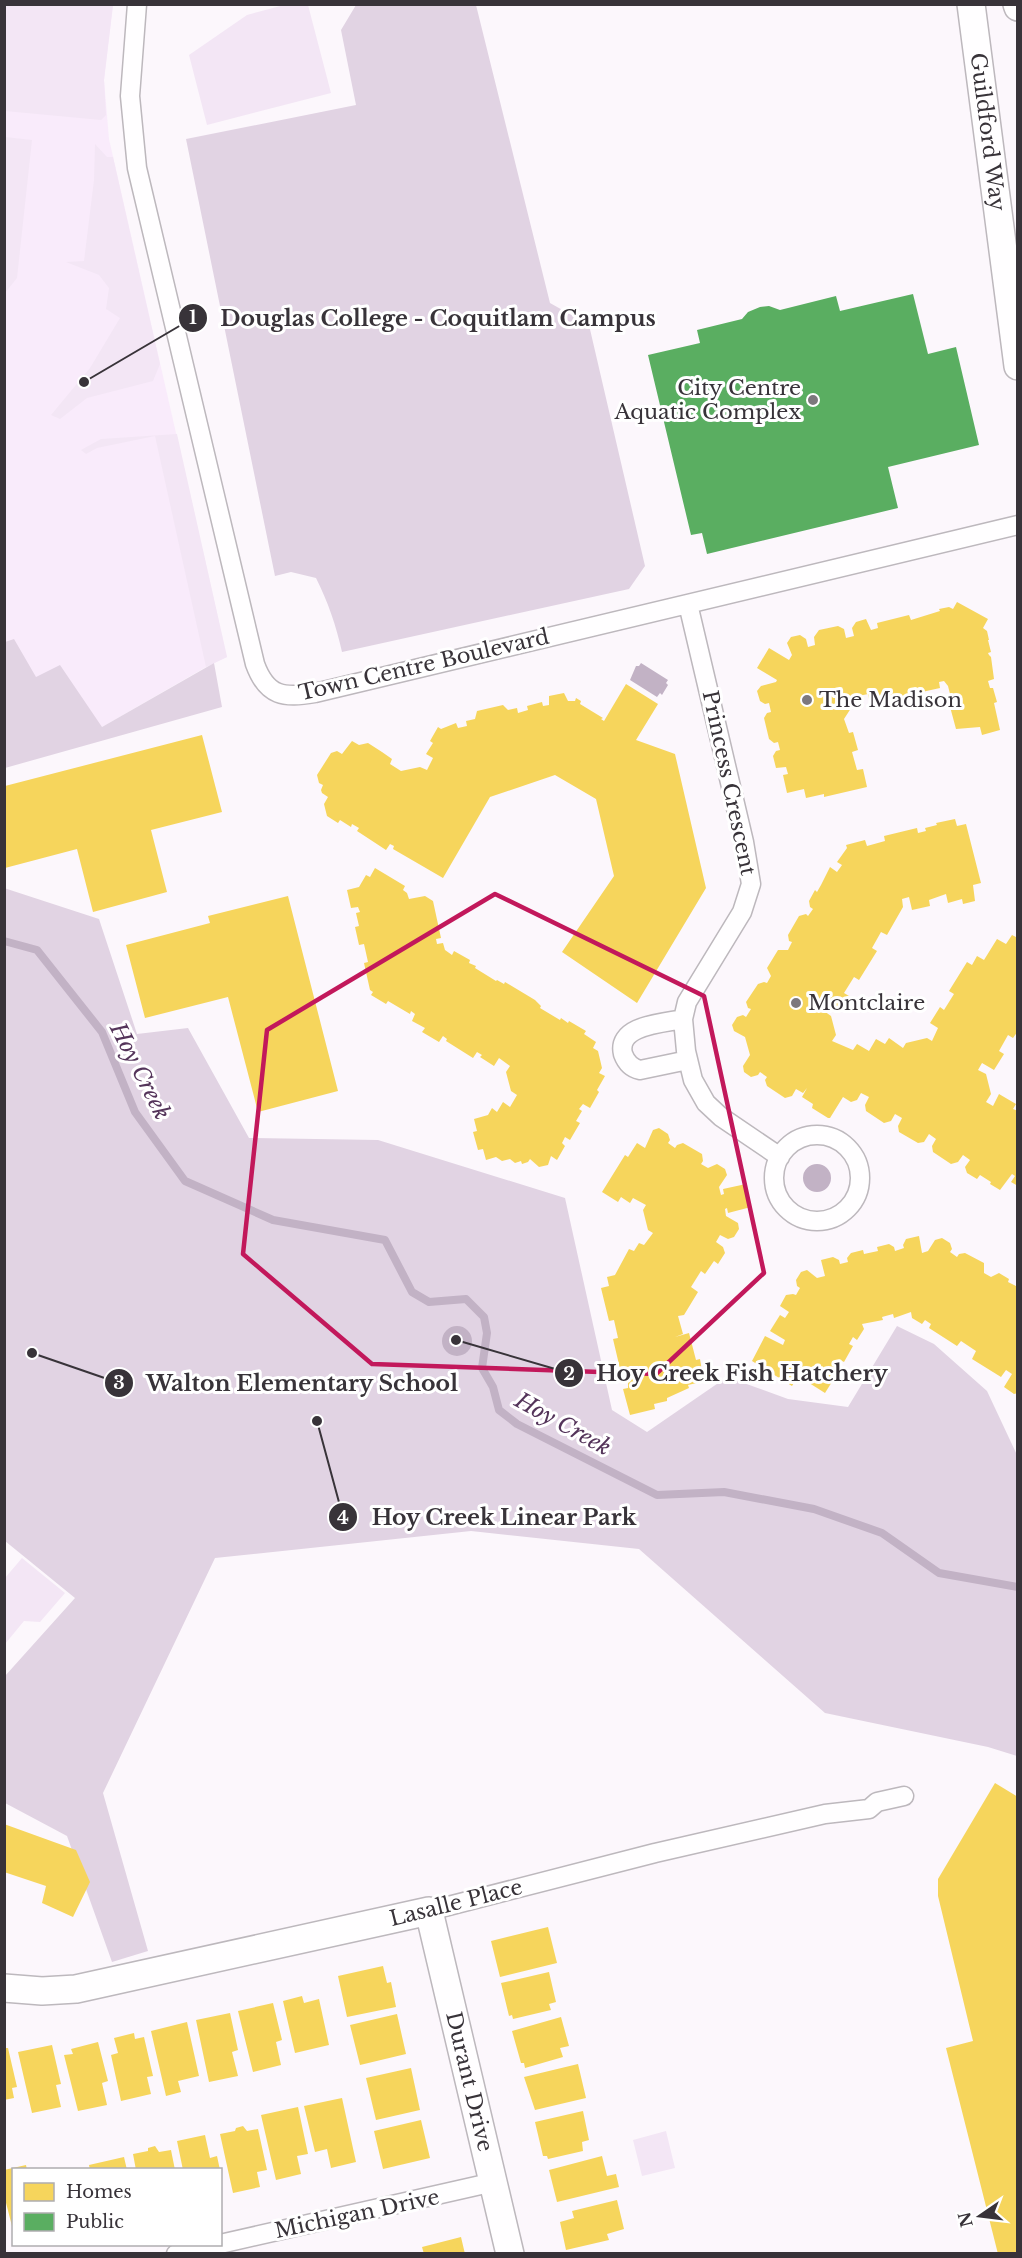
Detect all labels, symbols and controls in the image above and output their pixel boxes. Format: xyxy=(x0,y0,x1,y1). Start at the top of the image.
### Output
street label: Guildford Way xyxy=(964,51,1011,213)
callout: Douglas College - Coquitlam Campus xyxy=(178,298,668,338)
text: Douglas College - Coquitlam Campus xyxy=(220,305,656,332)
text: 1 xyxy=(189,307,197,329)
place label: City Centre Aquatic Complex xyxy=(613,375,801,425)
marker: City Centre Aquatic Complex xyxy=(806,393,820,407)
street label: Town Centre Boulevard xyxy=(296,624,552,706)
place label: The Madison xyxy=(819,687,962,713)
street label: Princess Crescent xyxy=(697,688,761,878)
marker: The Madison xyxy=(800,693,814,707)
place label: Montclaire xyxy=(808,990,925,1016)
marker: Montclaire xyxy=(789,996,803,1010)
water label: Hoy Creek xyxy=(104,1017,176,1124)
callout: Hoy Creek Fish Hatchery xyxy=(554,1353,900,1393)
text: Hoy Creek Fish Hatchery xyxy=(596,1360,888,1387)
callout: Walton Elementary School xyxy=(104,1363,471,1403)
text: 2 xyxy=(563,1363,575,1385)
text: Walton Elementary School xyxy=(145,1370,458,1397)
text: 3 xyxy=(113,1372,125,1394)
water label: Hoy Creek xyxy=(510,1386,616,1461)
callout: Hoy Creek Linear Park xyxy=(328,1497,649,1537)
text: Hoy Creek Linear Park xyxy=(372,1504,637,1531)
text: 4 xyxy=(337,1507,349,1529)
street label: Lasalle Place xyxy=(387,1874,525,1932)
street label: Durant Drive xyxy=(440,2009,498,2154)
legend xyxy=(12,2168,222,2246)
text: Homes xyxy=(66,2181,132,2203)
street label: Michigan Drive xyxy=(272,2184,442,2244)
north arrow xyxy=(950,2186,1010,2246)
text: N xyxy=(954,2210,977,2229)
text: Public xyxy=(66,2211,124,2233)

